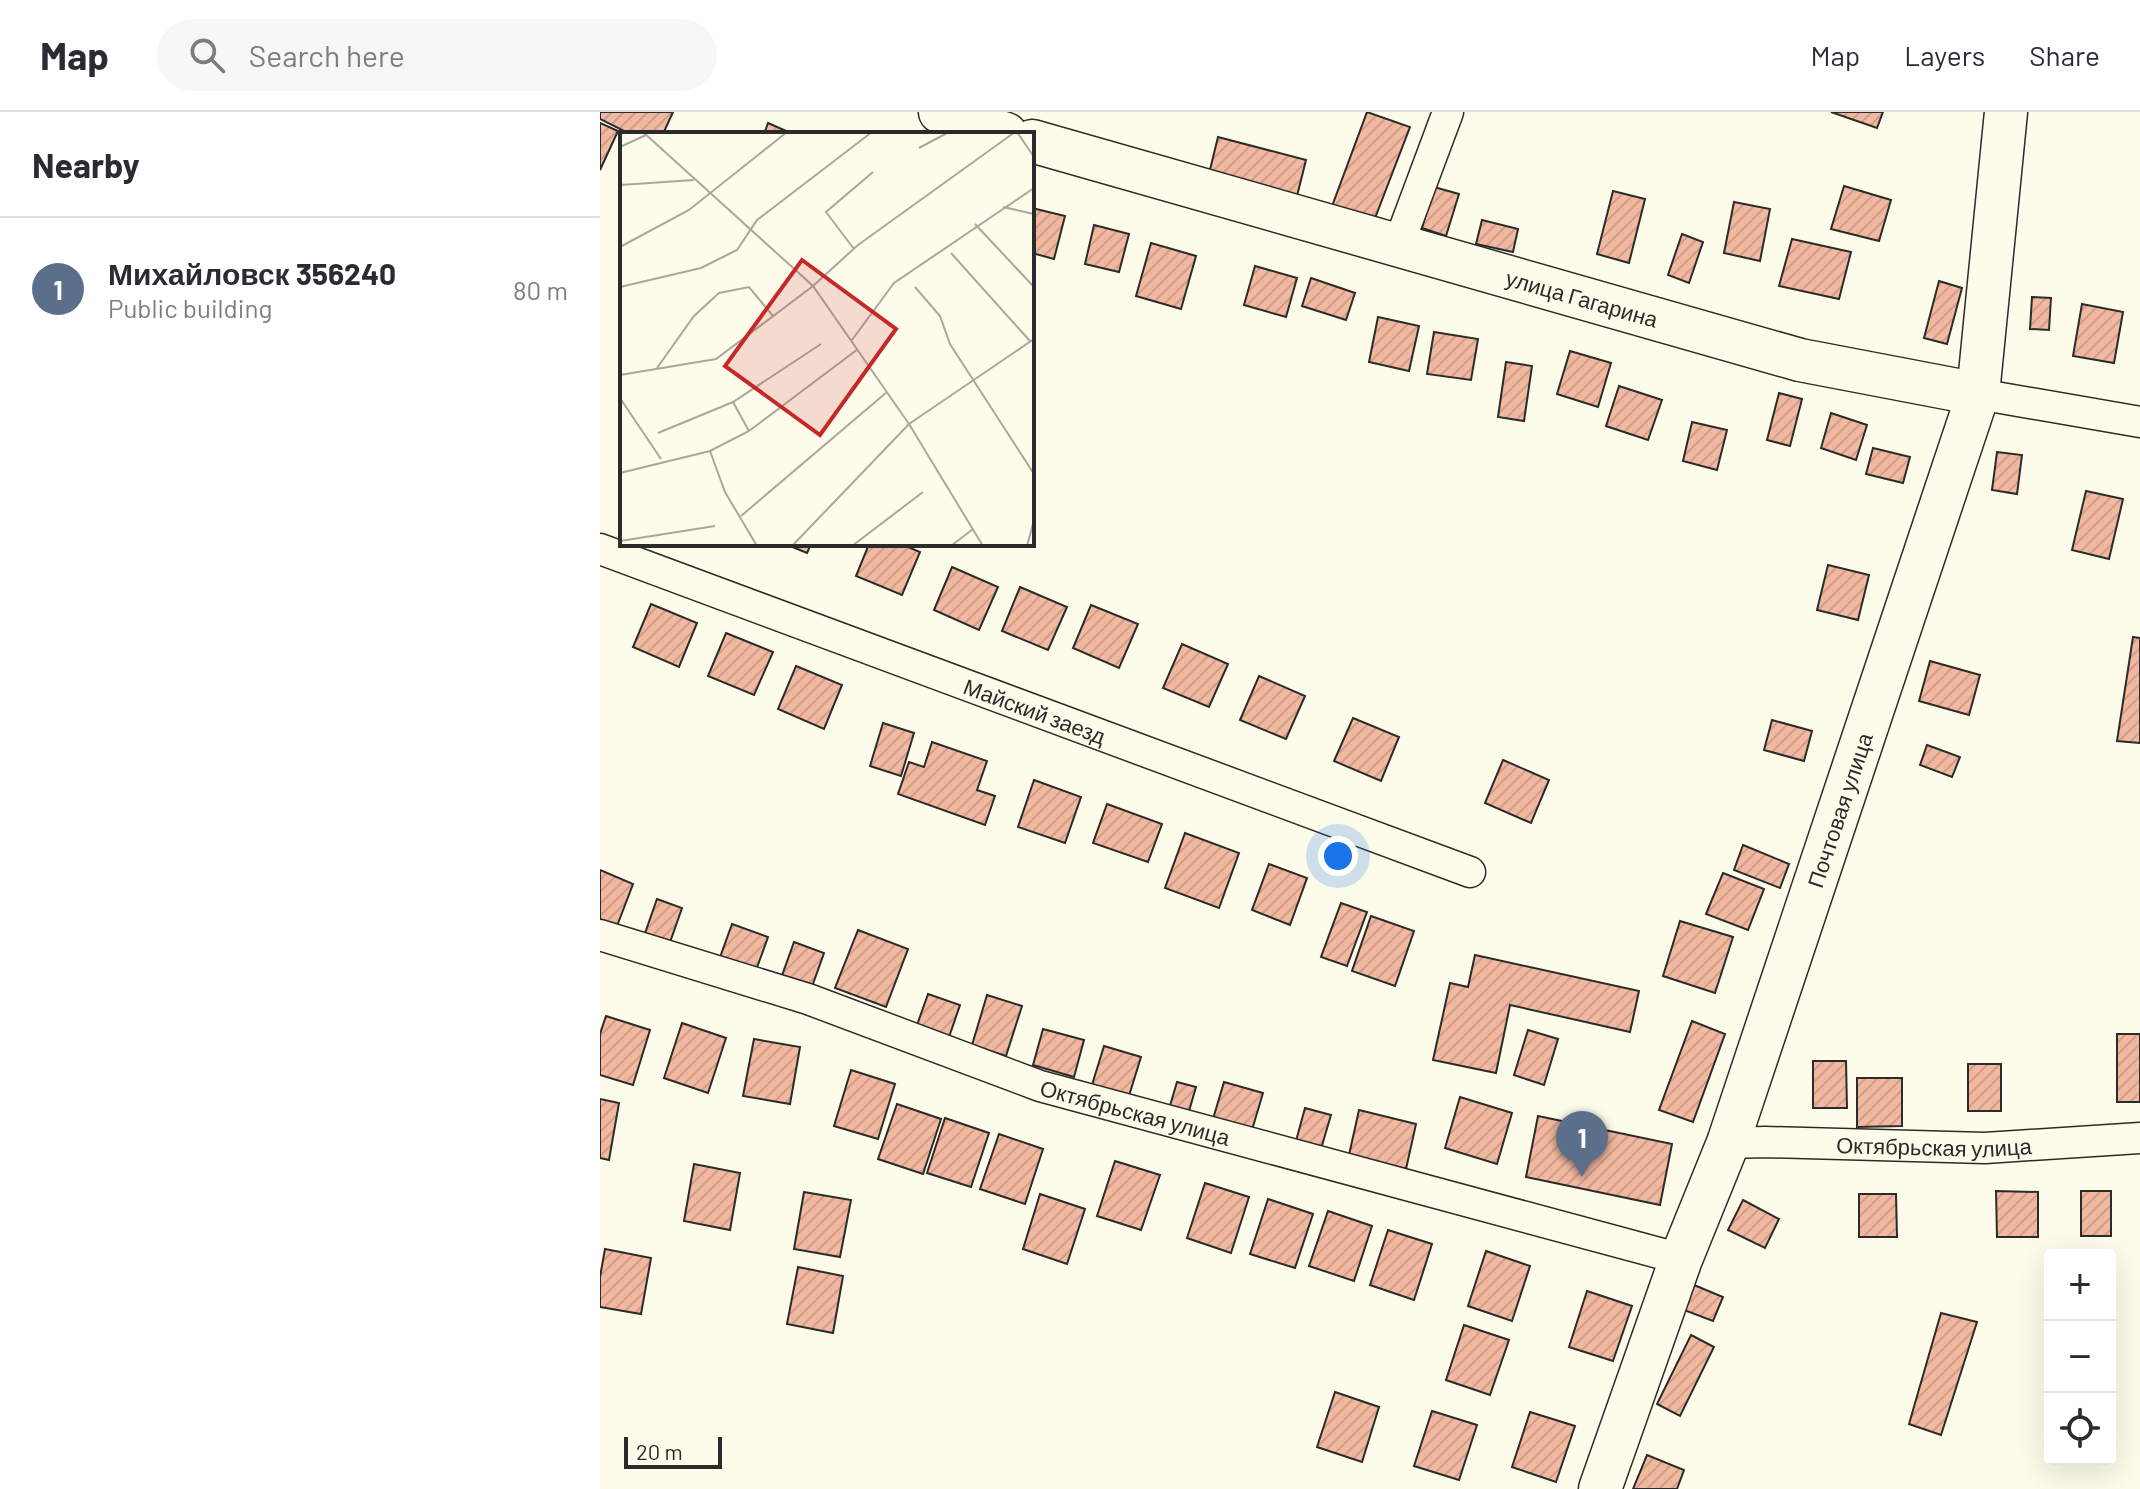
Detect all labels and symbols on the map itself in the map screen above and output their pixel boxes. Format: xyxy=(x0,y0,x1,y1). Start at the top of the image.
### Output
inset map xyxy=(620,132,1034,546)
street label: улица Гагарина xyxy=(1503,264,1662,332)
street label: Майский заезд xyxy=(960,672,1110,750)
street label: Почтовая улица xyxy=(1801,729,1877,891)
your location xyxy=(1318,836,1358,876)
street label: Октябрьская улица xyxy=(1037,1074,1234,1150)
pin: 1 xyxy=(1556,1111,1608,1177)
street label: Октябрьская улица xyxy=(1836,1131,2033,1162)
scale bar xyxy=(624,1433,722,1469)

